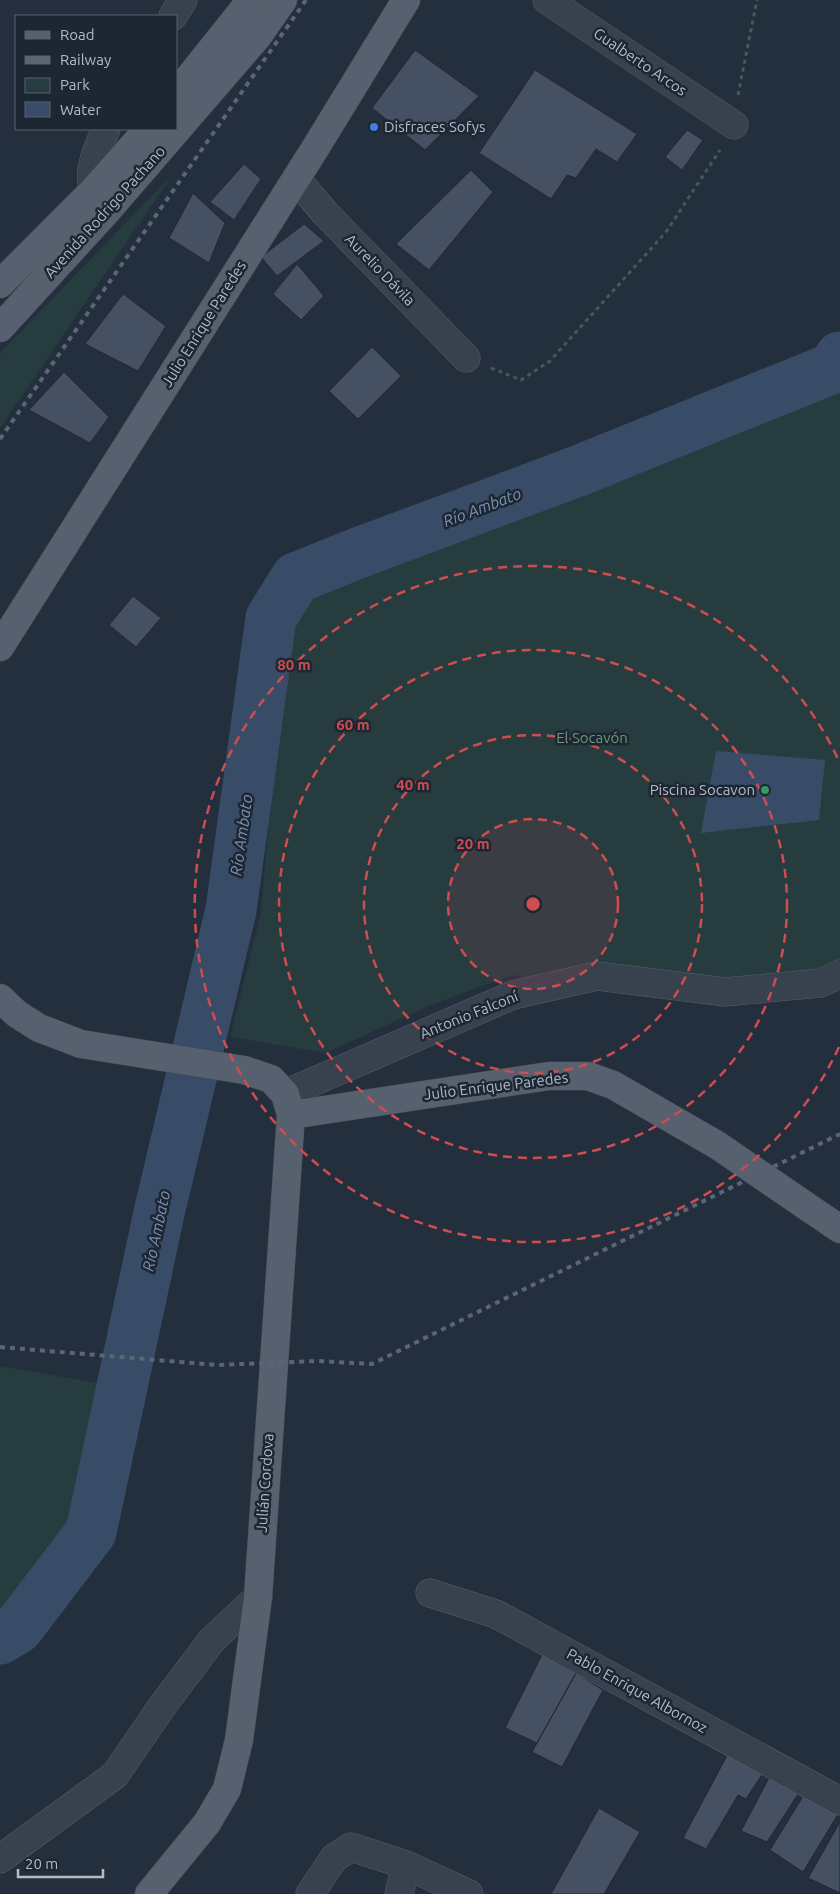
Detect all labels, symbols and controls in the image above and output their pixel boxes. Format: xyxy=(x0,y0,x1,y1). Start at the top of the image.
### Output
legend xyxy=(15,15,178,130)
street label: Gualberto Arcos xyxy=(591,24,690,99)
text: Road xyxy=(60,26,95,43)
text: Railway xyxy=(60,51,111,68)
text: Park xyxy=(60,76,90,93)
text: Water xyxy=(60,101,101,118)
place label: Disfraces Sofys xyxy=(384,118,485,135)
marker: Disfraces Sofys xyxy=(368,121,380,133)
street label: Avenida Rodrigo Pachano xyxy=(41,142,168,281)
street label: Aurelio Dávila xyxy=(342,230,419,309)
street label: Julio Enrique Paredes xyxy=(158,258,249,390)
water label: Río Ambato xyxy=(440,484,524,530)
text: 80 m xyxy=(277,656,311,673)
text: 60 m xyxy=(336,716,370,733)
park label: El Socavón xyxy=(556,729,628,746)
text: 40 m xyxy=(396,776,430,793)
place label: Piscina Socavon xyxy=(650,781,755,798)
marker: Piscina Socavon xyxy=(759,784,771,796)
water label: Río Ambato xyxy=(226,793,256,877)
text: 20 m xyxy=(456,835,490,852)
centre of rings xyxy=(524,895,542,913)
street label: Antonio Falconí xyxy=(417,987,521,1042)
street label: Julio Enrique Paredes xyxy=(423,1068,569,1103)
water label: Río Ambato xyxy=(139,1189,173,1273)
street label: Julián Cordova xyxy=(253,1433,276,1533)
street label: Pablo Enrique Albornoz xyxy=(564,1645,710,1736)
scale bar xyxy=(18,1846,102,1878)
text: 20 m xyxy=(25,1855,58,1872)

